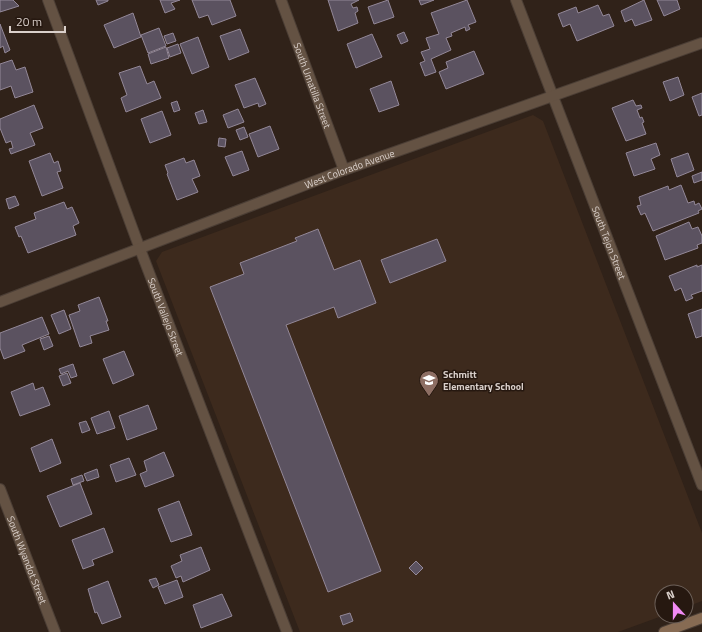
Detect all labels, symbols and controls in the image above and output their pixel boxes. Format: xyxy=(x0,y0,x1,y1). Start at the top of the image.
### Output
scale bar xyxy=(10,8,65,34)
text: 20 m xyxy=(16,12,42,31)
street label: South Umatilla Street xyxy=(290,40,336,131)
street label: West Colorado Avenue xyxy=(302,145,396,192)
street label: South Tejon Street xyxy=(588,204,630,282)
street label: South Vallejo Street xyxy=(144,275,188,359)
place label: Schmitt Elementary School xyxy=(443,367,524,394)
school or university icon: Schmitt Elementary School xyxy=(418,369,440,397)
street label: South Wyandot Street xyxy=(4,514,51,607)
north arrow xyxy=(654,584,694,624)
text: N xyxy=(664,586,677,603)

